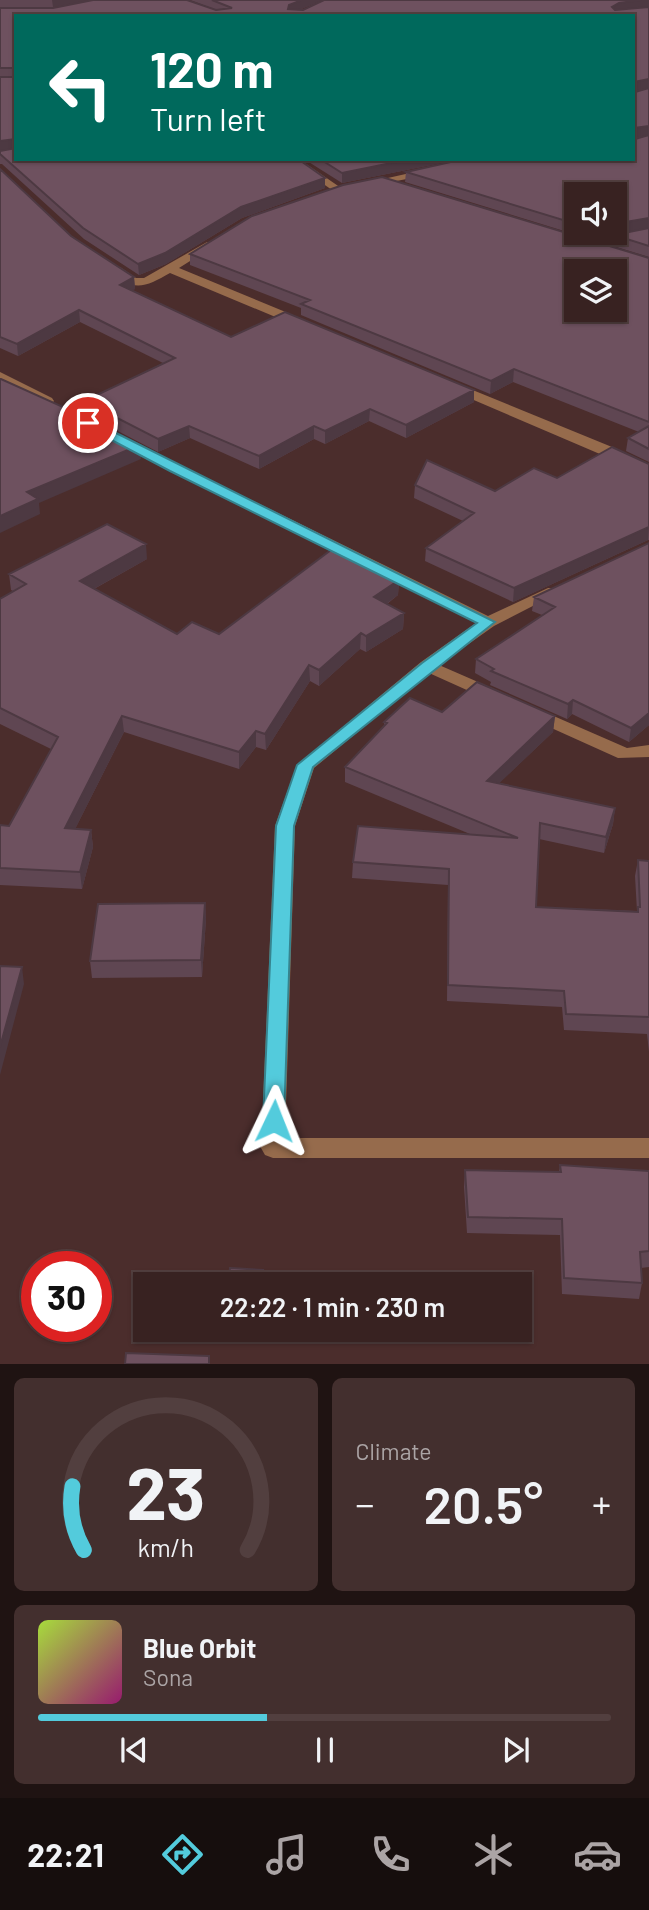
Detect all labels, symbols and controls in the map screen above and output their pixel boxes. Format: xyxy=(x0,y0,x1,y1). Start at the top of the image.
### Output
text: 120 m xyxy=(150,39,273,98)
icon: left xyxy=(35,42,126,133)
text: Turn left xyxy=(150,99,267,137)
map controls xyxy=(564,182,627,322)
button: sound xyxy=(564,182,627,245)
button: layers xyxy=(564,259,627,322)
pin xyxy=(58,393,118,453)
icon: arrive xyxy=(69,404,107,442)
position arrow xyxy=(237,1084,311,1158)
speed limit sign: 30 xyxy=(21,1251,112,1342)
text: 22:22 · 1 min · 230 m xyxy=(220,1291,445,1322)
text: Climate xyxy=(356,1437,432,1465)
text: 23 xyxy=(126,1448,205,1536)
text: 20.5° xyxy=(423,1472,543,1534)
text: − xyxy=(356,1480,375,1526)
text: + xyxy=(592,1480,611,1526)
text: km/h xyxy=(137,1532,194,1562)
text: Blue Orbit xyxy=(143,1632,256,1663)
text: Sona xyxy=(143,1663,193,1691)
icon: previous xyxy=(115,1731,153,1769)
icon: pause xyxy=(306,1731,344,1769)
icon: next xyxy=(497,1731,535,1769)
icon: directions xyxy=(158,1830,207,1879)
icon: music xyxy=(262,1830,311,1879)
icon: phone xyxy=(366,1830,415,1879)
icon: climate xyxy=(469,1830,518,1879)
icon: car xyxy=(573,1830,622,1879)
text: 22:21 xyxy=(27,1835,104,1873)

